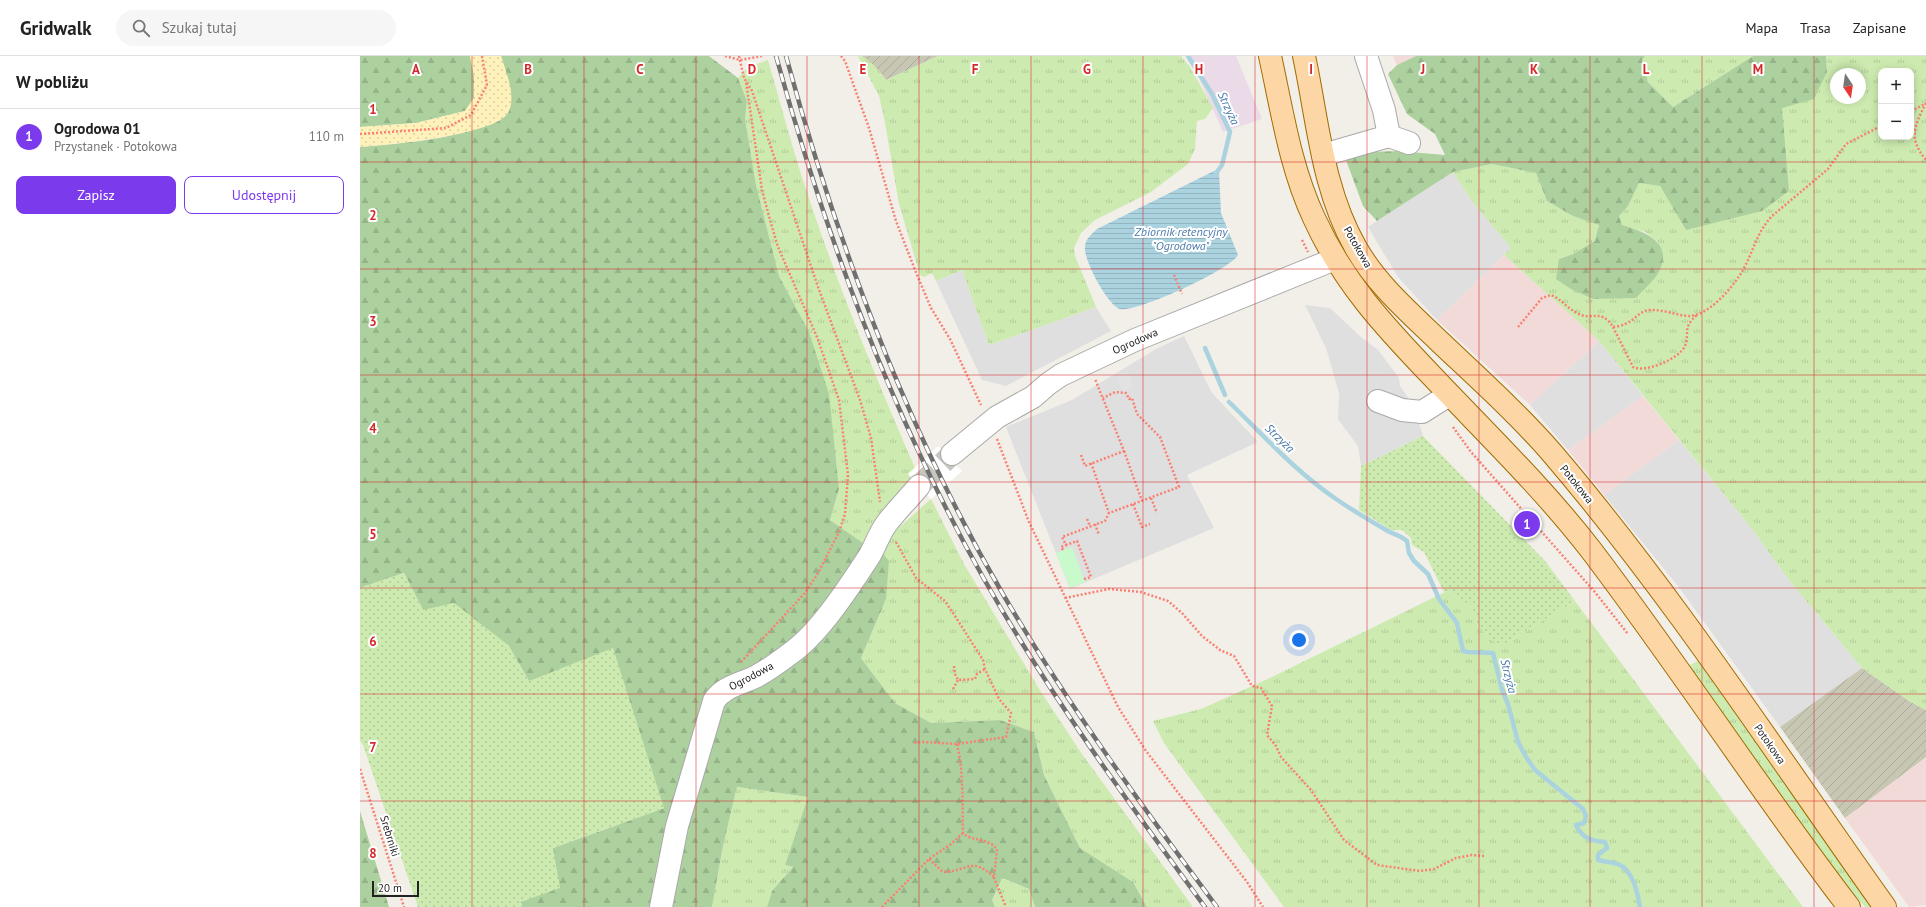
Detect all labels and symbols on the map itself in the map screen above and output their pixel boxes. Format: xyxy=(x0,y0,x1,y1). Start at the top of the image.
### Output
text: A xyxy=(412,61,420,78)
text: B xyxy=(524,61,532,78)
text: C xyxy=(636,61,644,78)
text: D xyxy=(748,61,756,78)
text: E xyxy=(860,61,867,78)
text: F xyxy=(972,61,979,78)
text: G xyxy=(1083,61,1091,78)
text: H xyxy=(1195,61,1203,78)
text: I xyxy=(1309,61,1313,78)
text: J xyxy=(1420,61,1425,78)
text: K xyxy=(1530,61,1538,78)
text: L xyxy=(1643,61,1650,78)
text: M xyxy=(1753,61,1763,78)
north arrow xyxy=(1830,68,1866,104)
water label: Strzyża xyxy=(1215,89,1243,127)
text: 1 xyxy=(369,101,377,118)
text: 2 xyxy=(369,207,377,224)
water label: Zbiornik retencyjny "Ogrodowa" xyxy=(1133,224,1228,253)
street label: Potokowa xyxy=(1341,224,1375,270)
text: 3 xyxy=(369,313,377,330)
street label: Ogrodowa xyxy=(1110,325,1160,357)
text: 4 xyxy=(369,420,377,437)
water label: Strzyża xyxy=(1262,420,1298,456)
street label: Potokowa xyxy=(1557,462,1597,506)
pin: 1 xyxy=(1514,509,1540,539)
text: 5 xyxy=(369,526,377,543)
your location xyxy=(1289,630,1309,650)
text: 6 xyxy=(369,633,377,650)
water label: Strzyża xyxy=(1498,657,1521,695)
street label: Ogrodowa xyxy=(726,658,776,694)
street label: Potokowa xyxy=(1751,721,1789,767)
text: 7 xyxy=(369,739,377,756)
street label: Srebrniki xyxy=(377,814,403,858)
text: 8 xyxy=(369,845,377,862)
scale bar xyxy=(372,879,419,898)

